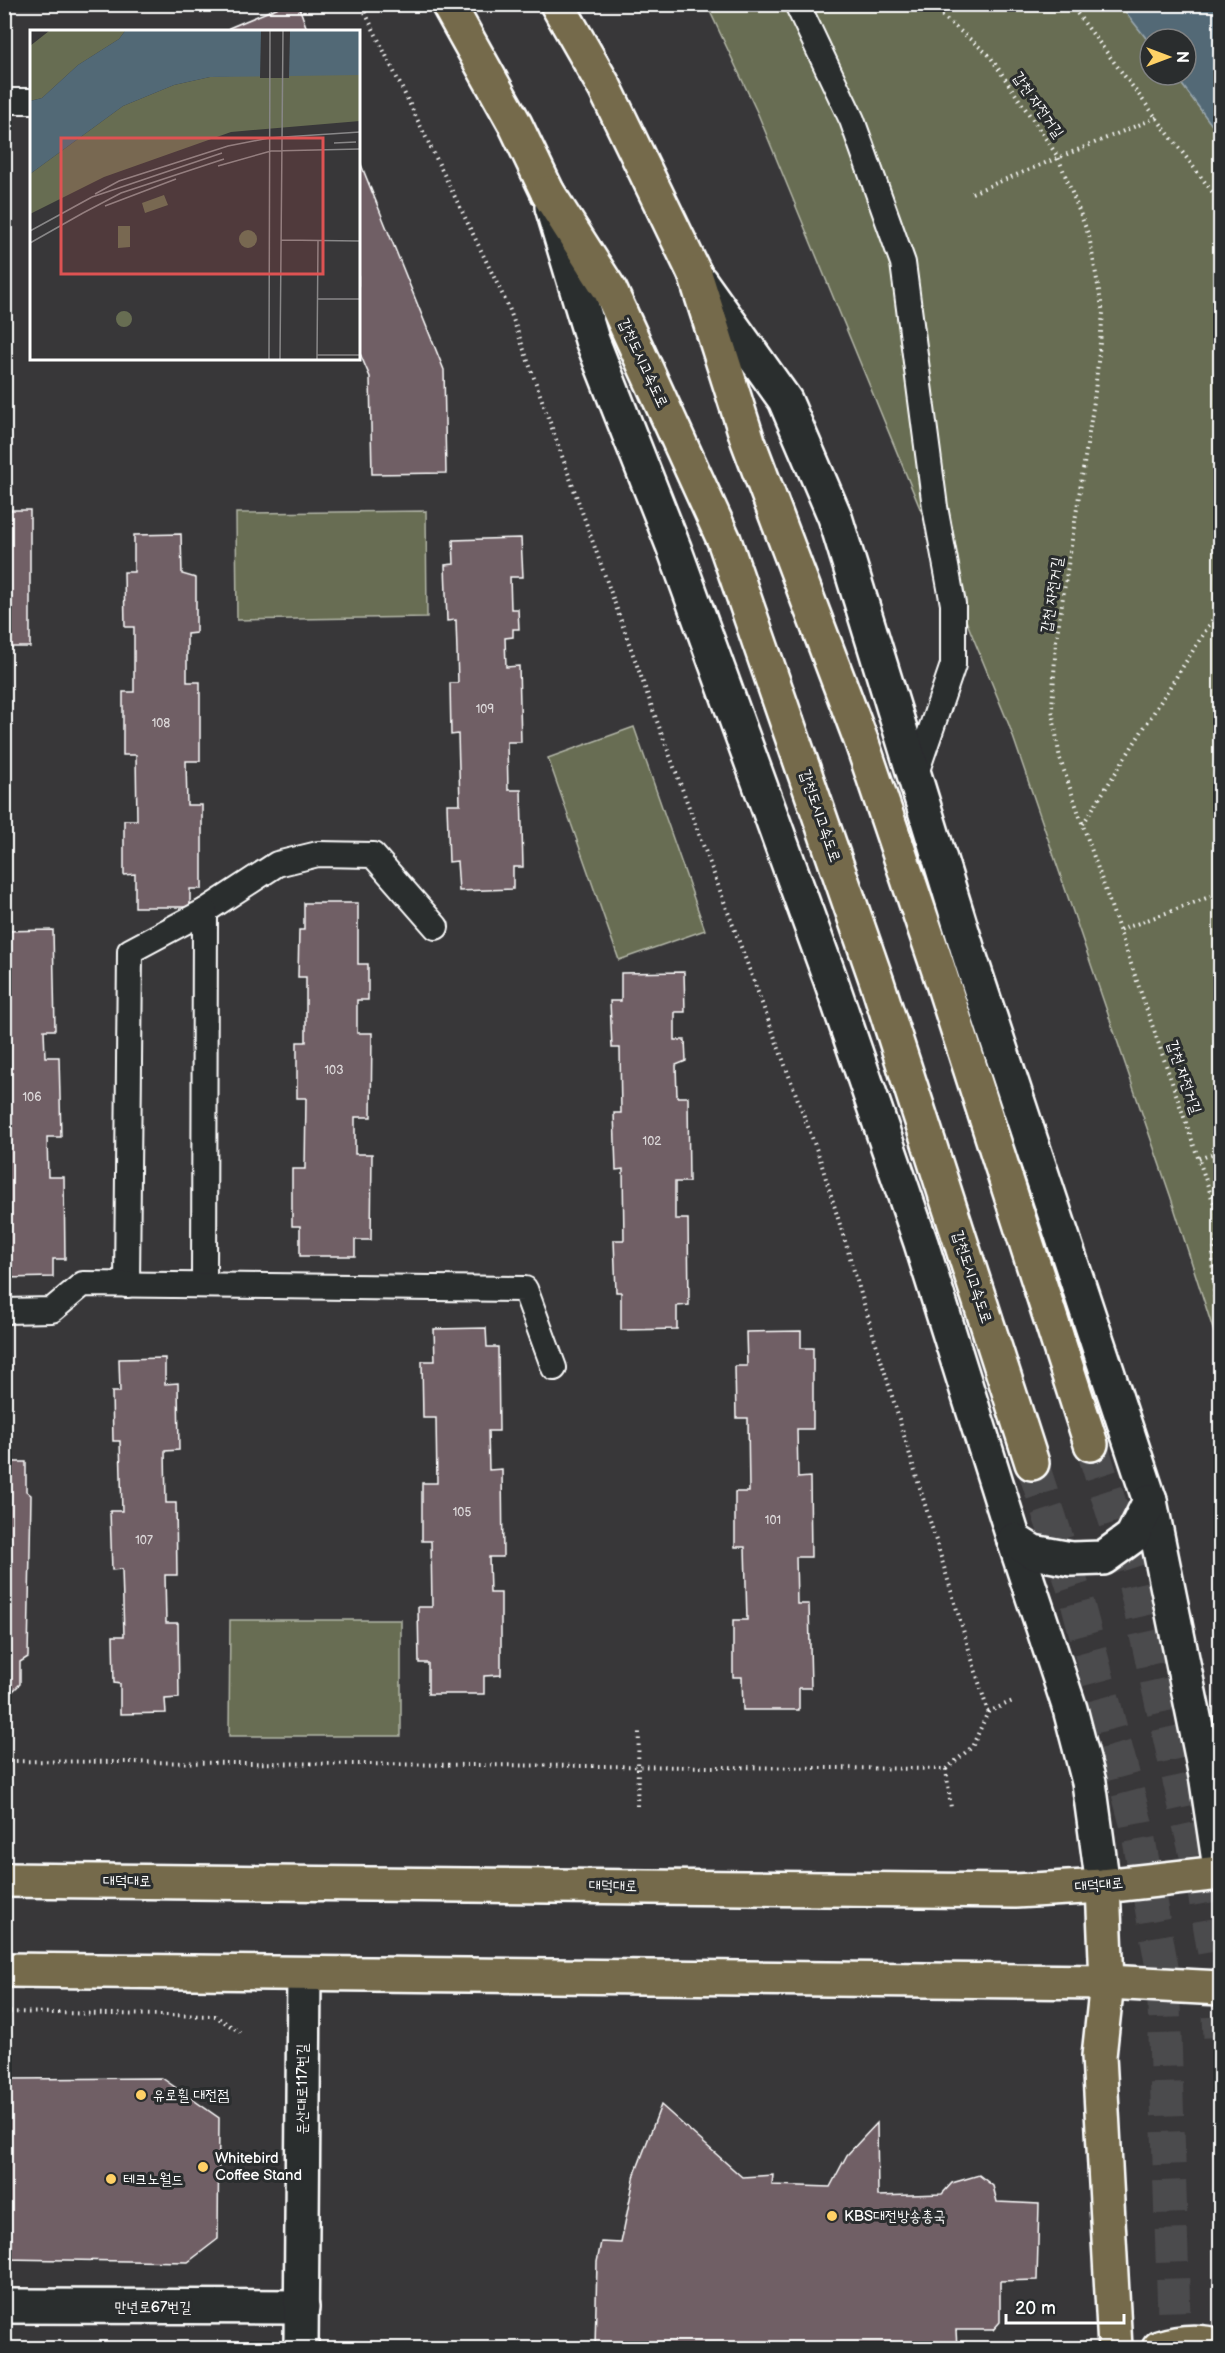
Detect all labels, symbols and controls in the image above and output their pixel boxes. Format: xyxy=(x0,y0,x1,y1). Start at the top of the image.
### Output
north arrow xyxy=(1138,27,1198,87)
inset map xyxy=(30,30,360,360)
text: N xyxy=(1172,51,1191,63)
street label: 갑천 자전거길 xyxy=(1008,68,1068,142)
street label: 갑천도시고속도로 xyxy=(614,315,672,411)
street label: 갑천 자전거길 xyxy=(1037,556,1067,634)
house number: 109 xyxy=(476,702,494,717)
house number: 108 xyxy=(152,716,170,731)
street label: 갑천도시고속도로 xyxy=(795,767,845,865)
street label: 갑천 자전거길 xyxy=(1163,1038,1205,1116)
house number: 103 xyxy=(324,1063,344,1078)
house number: 106 xyxy=(22,1090,42,1105)
house number: 102 xyxy=(643,1134,661,1149)
street label: 갑천도시고속도로 xyxy=(948,1228,996,1326)
house number: 105 xyxy=(453,1505,471,1520)
house number: 101 xyxy=(765,1513,781,1528)
house number: 107 xyxy=(135,1533,153,1548)
street label: 대덕대로 xyxy=(103,1872,151,1891)
street label: 대덕대로 xyxy=(1074,1873,1124,1897)
street label: 대덕대로 xyxy=(589,1876,637,1896)
street label: 둔산대로117번길 xyxy=(293,2043,312,2135)
place label: 유로휠 대전점 xyxy=(153,2086,229,2105)
marker: 유로휠 대전점 xyxy=(134,2088,148,2102)
place label: Whitebird Coffee Stand xyxy=(215,2149,302,2185)
marker: Whitebird Coffee Stand xyxy=(196,2160,210,2174)
place label: 테크노월드 xyxy=(123,2170,183,2189)
marker: 테크노월드 xyxy=(104,2172,118,2186)
place label: KBS대전방송총국 xyxy=(844,2207,945,2226)
marker: KBS대전방송총국 xyxy=(825,2209,839,2223)
scale bar xyxy=(1006,2287,1124,2325)
street label: 만년로67번길 xyxy=(115,2298,191,2317)
text: 20 m xyxy=(1015,2298,1056,2319)

